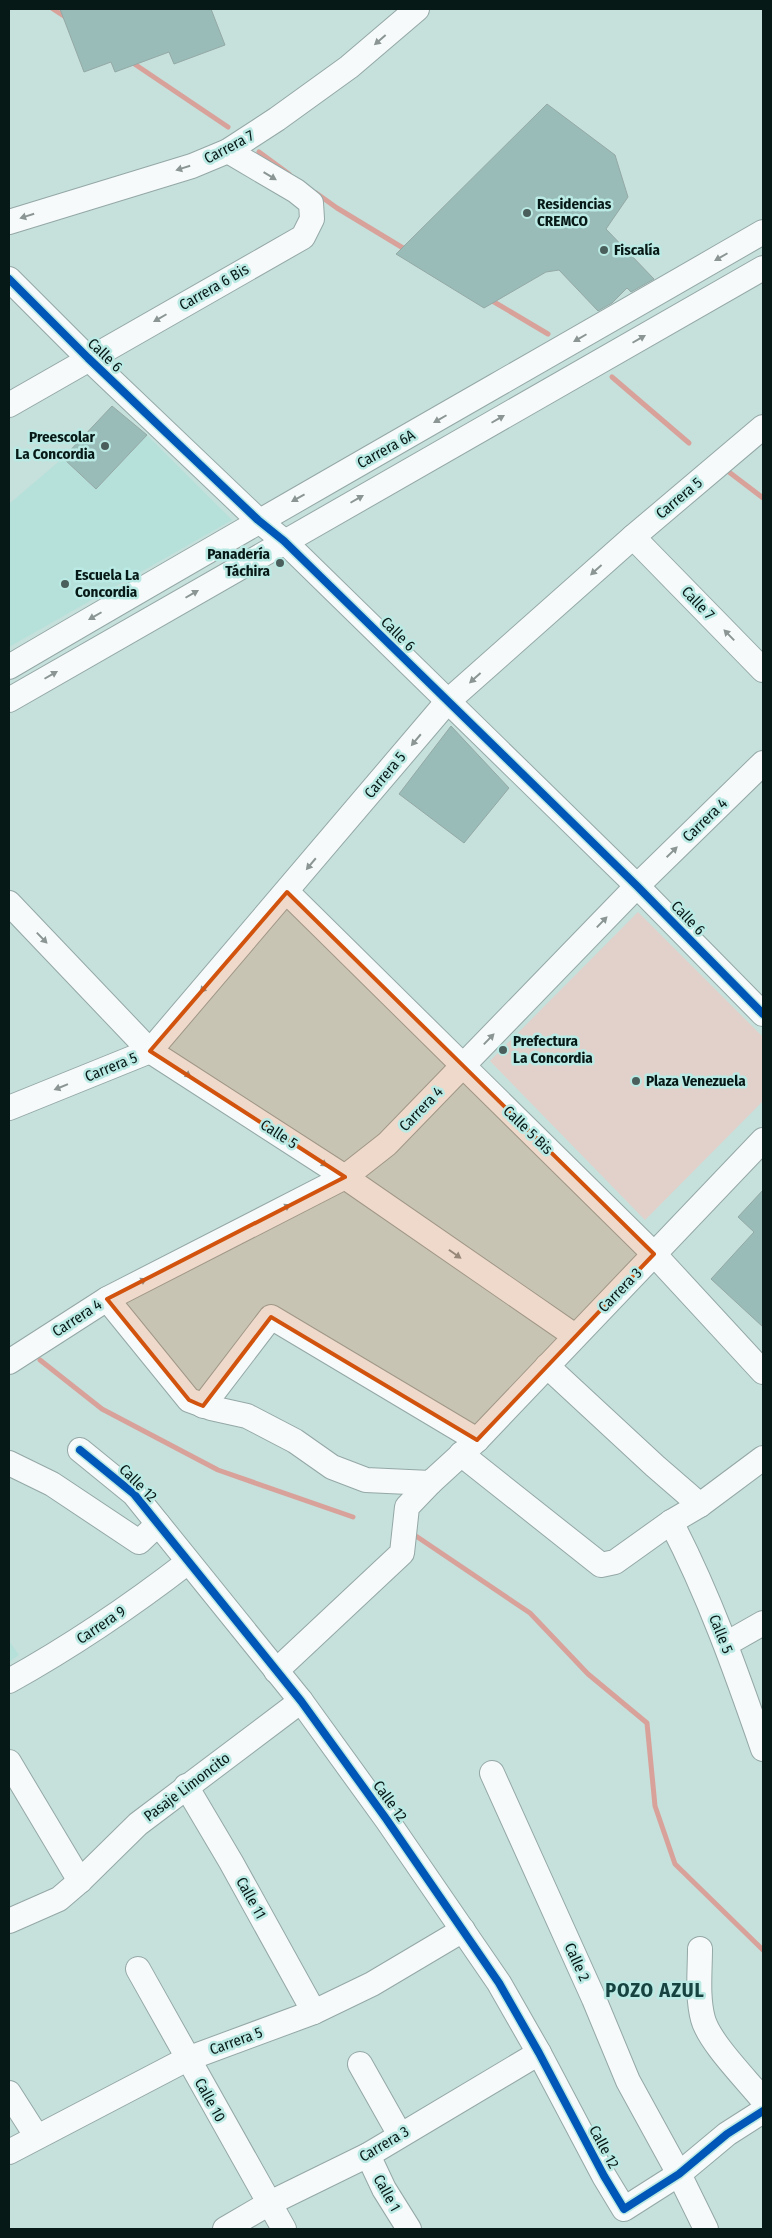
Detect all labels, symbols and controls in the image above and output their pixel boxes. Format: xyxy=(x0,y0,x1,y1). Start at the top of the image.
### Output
one-way arrow xyxy=(373,35,386,46)
street label: Carrera 7 xyxy=(201,126,257,168)
one-way arrow xyxy=(175,165,190,173)
one-way arrow xyxy=(264,171,277,180)
place label: Residencias CREMCO xyxy=(537,195,612,230)
marker: Residencias CREMCO xyxy=(521,207,533,219)
one-way arrow xyxy=(20,212,35,220)
place label: Fiscalía xyxy=(614,241,660,259)
marker: Fiscalía xyxy=(598,244,610,256)
one-way arrow xyxy=(714,252,728,261)
street label: Carrera 6 Bis xyxy=(176,260,252,314)
one-way arrow xyxy=(152,314,167,322)
one-way arrow xyxy=(574,333,587,342)
street label: Calle 6 xyxy=(84,334,126,376)
one-way arrow xyxy=(632,334,646,343)
one-way arrow xyxy=(433,415,446,424)
one-way arrow xyxy=(490,415,505,423)
street label: Carrera 6A xyxy=(354,426,418,472)
place label: Preescolar La Concordia xyxy=(15,428,96,463)
marker: Preescolar La Concordia xyxy=(99,440,111,452)
street label: Carrera 5 xyxy=(652,473,706,523)
one-way arrow xyxy=(290,494,305,502)
one-way arrow xyxy=(350,495,363,504)
place label: Panadería Táchira xyxy=(207,545,271,580)
marker: Panadería Táchira xyxy=(274,557,286,569)
one-way arrow xyxy=(591,564,603,576)
place label: Escuela La Concordia xyxy=(75,566,140,601)
marker: Escuela La Concordia xyxy=(59,578,71,590)
street label: Calle 7 xyxy=(678,583,718,623)
one-way arrow xyxy=(185,590,198,599)
one-way arrow xyxy=(89,611,102,620)
street label: Calle 6 xyxy=(377,613,419,655)
one-way arrow xyxy=(723,629,735,641)
one-way arrow xyxy=(44,671,58,680)
one-way arrow xyxy=(469,672,481,684)
one-way arrow xyxy=(410,733,421,746)
street label: Carrera 5 xyxy=(360,748,410,802)
street label: Carrera 4 xyxy=(679,794,731,846)
one-way arrow xyxy=(666,846,678,858)
one-way arrow xyxy=(305,857,316,870)
street label: Calle 6 xyxy=(667,897,709,939)
one-way arrow xyxy=(596,917,608,929)
one-way arrow xyxy=(36,931,48,943)
one-way arrow xyxy=(200,981,211,993)
place label: Prefectura La Concordia xyxy=(513,1032,593,1067)
one-way arrow xyxy=(483,1034,495,1046)
marker: Prefectura La Concordia xyxy=(497,1044,509,1056)
street label: Carrera 5 xyxy=(82,1048,140,1086)
one-way arrow xyxy=(178,1068,192,1078)
place label: Plaza Venezuela xyxy=(646,1072,746,1090)
marker: Plaza Venezuela xyxy=(630,1075,642,1087)
one-way arrow xyxy=(53,1083,68,1091)
street label: Carrera 4 xyxy=(395,1083,447,1135)
street label: Calle 5 Bis xyxy=(499,1102,557,1158)
street label: Calle 5 xyxy=(257,1115,301,1153)
one-way arrow xyxy=(315,1157,328,1167)
one-way arrow xyxy=(277,1204,292,1212)
one-way arrow xyxy=(449,1249,462,1259)
street label: Carrera 3 xyxy=(595,1264,646,1316)
one-way arrow xyxy=(133,1278,147,1286)
street label: Carrera 4 xyxy=(49,1295,105,1341)
street label: Calle 12 xyxy=(115,1460,161,1506)
street label: Carrera 9 xyxy=(73,1602,129,1648)
street label: Calle 5 xyxy=(705,1612,737,1656)
street label: Pasaje Limoncito xyxy=(140,1749,234,1825)
street label: Calle 12 xyxy=(369,1777,411,1825)
street label: Calle 11 xyxy=(232,1874,270,1922)
street label: Calle 2 xyxy=(561,1940,594,1984)
district label: POZO AZUL xyxy=(605,1978,705,2002)
street label: Carrera 5 xyxy=(207,2023,265,2059)
street label: Calle 10 xyxy=(191,2075,229,2125)
street label: Carrera 3 xyxy=(356,2122,412,2166)
street label: Calle 12 xyxy=(585,2123,623,2172)
street label: Calle 1 xyxy=(370,2171,404,2215)

